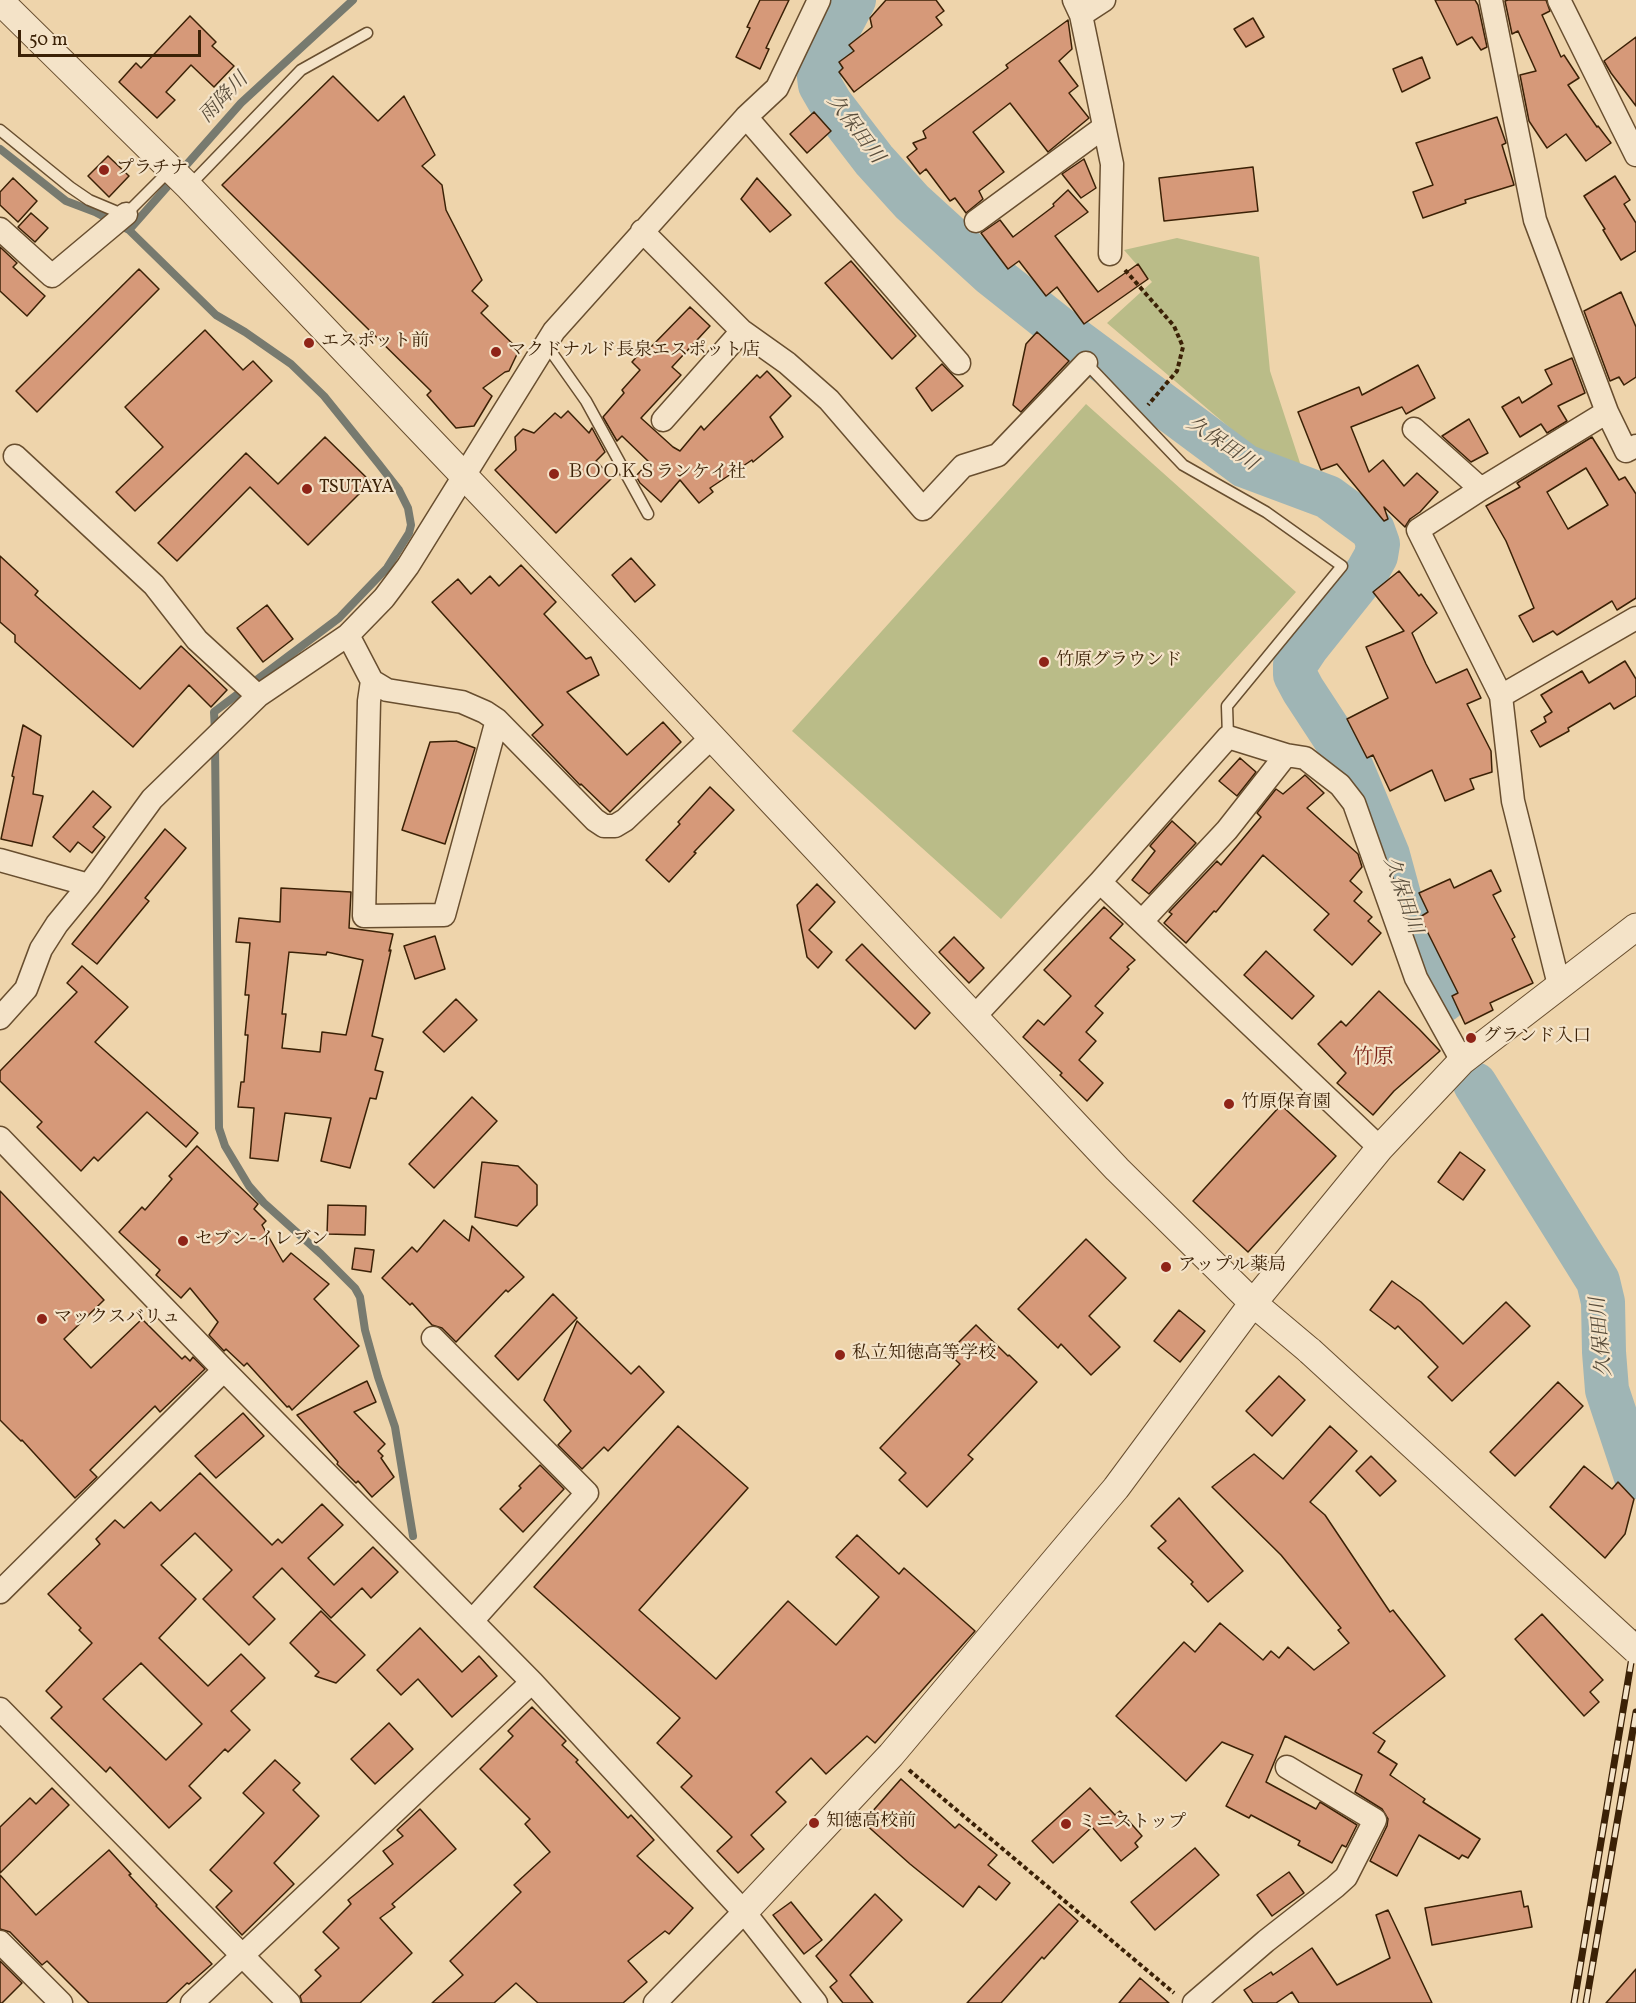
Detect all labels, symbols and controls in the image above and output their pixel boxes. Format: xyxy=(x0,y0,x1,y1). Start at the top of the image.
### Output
scale bar xyxy=(21,18,204,56)
text: 50 m xyxy=(29,28,68,53)
water label: 雨降川 xyxy=(196,69,254,129)
water label: 久保田川 xyxy=(820,91,888,169)
place label: プラチナ xyxy=(116,159,188,181)
marker: プラチナ xyxy=(97,163,111,177)
place label: エスポット前 xyxy=(321,332,429,354)
marker: エスポット前 xyxy=(302,336,316,350)
place label: マクドナルド長泉エスポット店 xyxy=(508,341,760,363)
marker: マクドナルド長泉エスポット店 xyxy=(489,345,503,359)
water label: 久保田川 xyxy=(1181,413,1261,477)
place label: ＢＯＯＫＳランケイ社 xyxy=(566,463,746,485)
marker: ＢＯＯＫＳランケイ社 xyxy=(547,467,561,481)
place label: TSUTAYA xyxy=(319,478,394,500)
marker: TSUTAYA xyxy=(300,482,314,496)
place label: 竹原グラウンド xyxy=(1056,651,1182,673)
marker: 竹原グラウンド xyxy=(1037,655,1051,669)
water label: 久保田川 xyxy=(1377,854,1425,938)
place label: グランド入口 xyxy=(1483,1027,1591,1049)
marker: グランド入口 xyxy=(1464,1031,1478,1045)
district label: 竹原 xyxy=(1352,1046,1394,1072)
place label: 竹原保育園 xyxy=(1241,1093,1331,1115)
marker: 竹原保育園 xyxy=(1222,1097,1236,1111)
place label: セブン-イレブン xyxy=(195,1230,329,1252)
marker: セブン-イレブン xyxy=(176,1234,190,1248)
place label: アップル薬局 xyxy=(1178,1256,1286,1278)
marker: アップル薬局 xyxy=(1159,1260,1173,1274)
water label: 久保田川 xyxy=(1588,1296,1618,1378)
place label: マックスバリュ xyxy=(54,1308,180,1330)
marker: マックスバリュ xyxy=(35,1312,49,1326)
place label: 私立知徳高等学校 xyxy=(852,1344,996,1366)
marker: 私立知徳高等学校 xyxy=(833,1348,847,1362)
place label: 知徳高校前 xyxy=(826,1812,916,1834)
place label: ミニストップ xyxy=(1078,1813,1186,1835)
marker: 知徳高校前 xyxy=(807,1816,821,1830)
marker: ミニストップ xyxy=(1059,1817,1073,1831)

